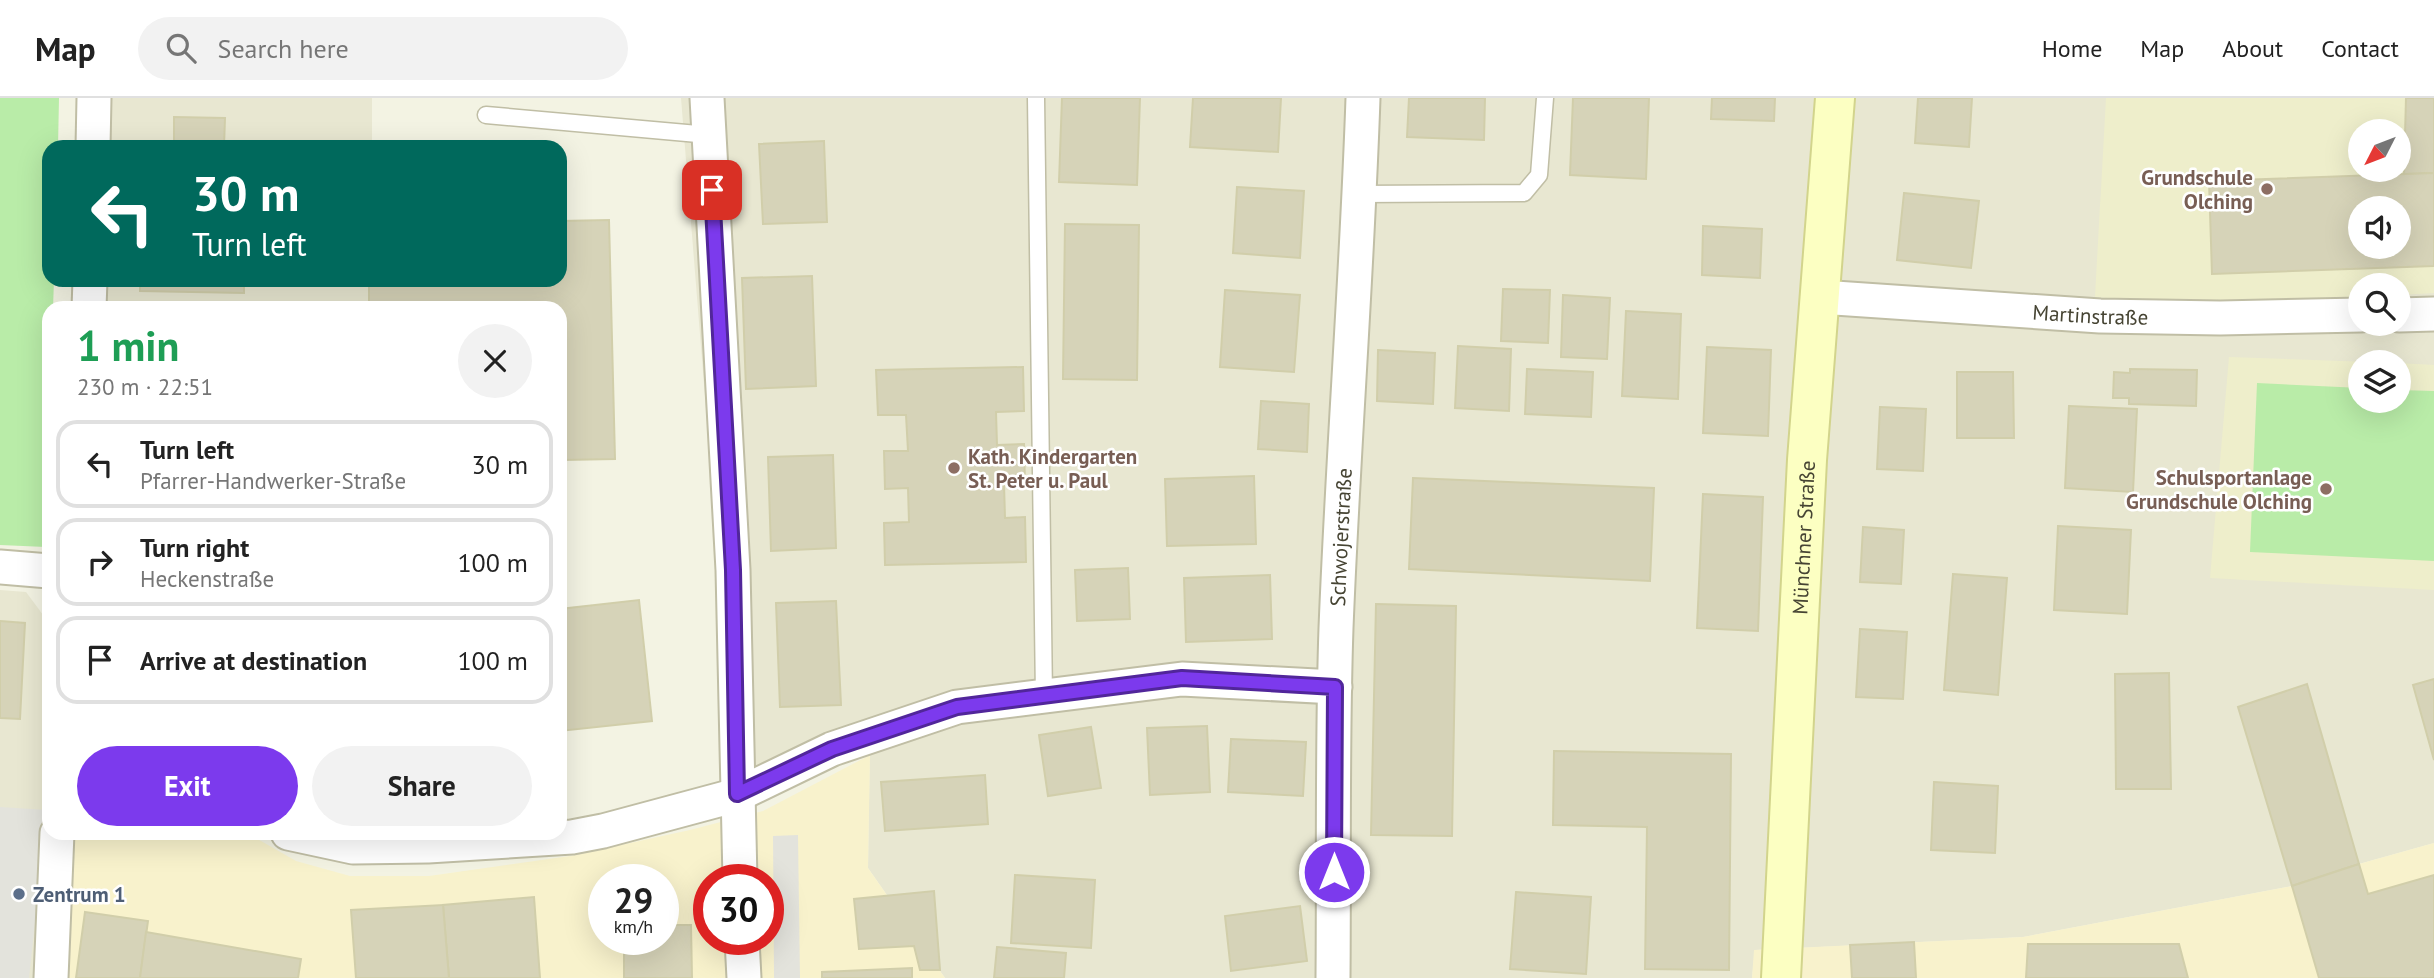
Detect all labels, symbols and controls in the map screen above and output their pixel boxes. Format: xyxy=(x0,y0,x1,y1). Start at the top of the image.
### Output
search box xyxy=(138,17,628,80)
text: Map xyxy=(35,27,96,70)
icon: search xyxy=(162,29,200,67)
text: Search here xyxy=(218,32,349,65)
text: Home xyxy=(2042,33,2102,64)
text: Map xyxy=(2140,33,2184,64)
text: About xyxy=(2222,33,2283,64)
text: Contact xyxy=(2321,33,2399,64)
north arrow xyxy=(2348,119,2412,182)
map controls xyxy=(2348,119,2411,413)
pin xyxy=(682,160,742,220)
text: 30 m xyxy=(192,161,299,225)
place label: Grundschule Olching xyxy=(2141,164,2253,215)
icon: left xyxy=(77,168,168,259)
icon: arrive xyxy=(693,171,731,209)
marker: Grundschule Olching xyxy=(2259,181,2275,197)
button: sound xyxy=(2348,196,2411,259)
text: Turn left xyxy=(192,223,307,265)
button: search xyxy=(2348,273,2411,336)
street label: Martinstraße xyxy=(2032,298,2148,330)
text: 1 min xyxy=(77,318,179,373)
button: close xyxy=(458,324,532,398)
button: layers xyxy=(2348,350,2411,413)
text: 230 m · 22:51 xyxy=(77,372,213,401)
text: Turn left xyxy=(140,433,234,466)
place label: Kath. Kindergarten St. Peter u. Paul xyxy=(968,443,1137,494)
icon: left xyxy=(81,445,119,483)
text: 30 m xyxy=(472,448,528,481)
marker: Kath. Kindergarten St. Peter u. Paul xyxy=(946,460,962,476)
street label: Münchner Straße xyxy=(1786,460,1820,615)
place label: Schulsportanlage Grundschule Olching xyxy=(2126,464,2312,515)
text: Pfarrer-Handwerker-Straße xyxy=(140,466,406,495)
street label: Schwojerstraße xyxy=(1323,467,1357,607)
marker: Schulsportanlage Grundschule Olching xyxy=(2318,481,2334,497)
text: Turn right xyxy=(140,531,249,564)
icon: right xyxy=(81,543,119,581)
text: 100 m xyxy=(457,546,528,579)
text: Heckenstraße xyxy=(140,564,274,593)
icon: arrive xyxy=(81,641,119,679)
text: Arrive at destination xyxy=(140,644,367,677)
text: 100 m xyxy=(457,644,528,677)
button: Exit xyxy=(77,746,298,826)
button: Share xyxy=(312,746,532,826)
position arrow xyxy=(1297,835,1371,909)
speed limit sign: 30 xyxy=(693,864,784,955)
text: 29 xyxy=(614,877,653,923)
place label: Zentrum 1 xyxy=(33,881,126,908)
marker: Zentrum 1 xyxy=(11,886,27,902)
text: km/h xyxy=(614,915,653,938)

